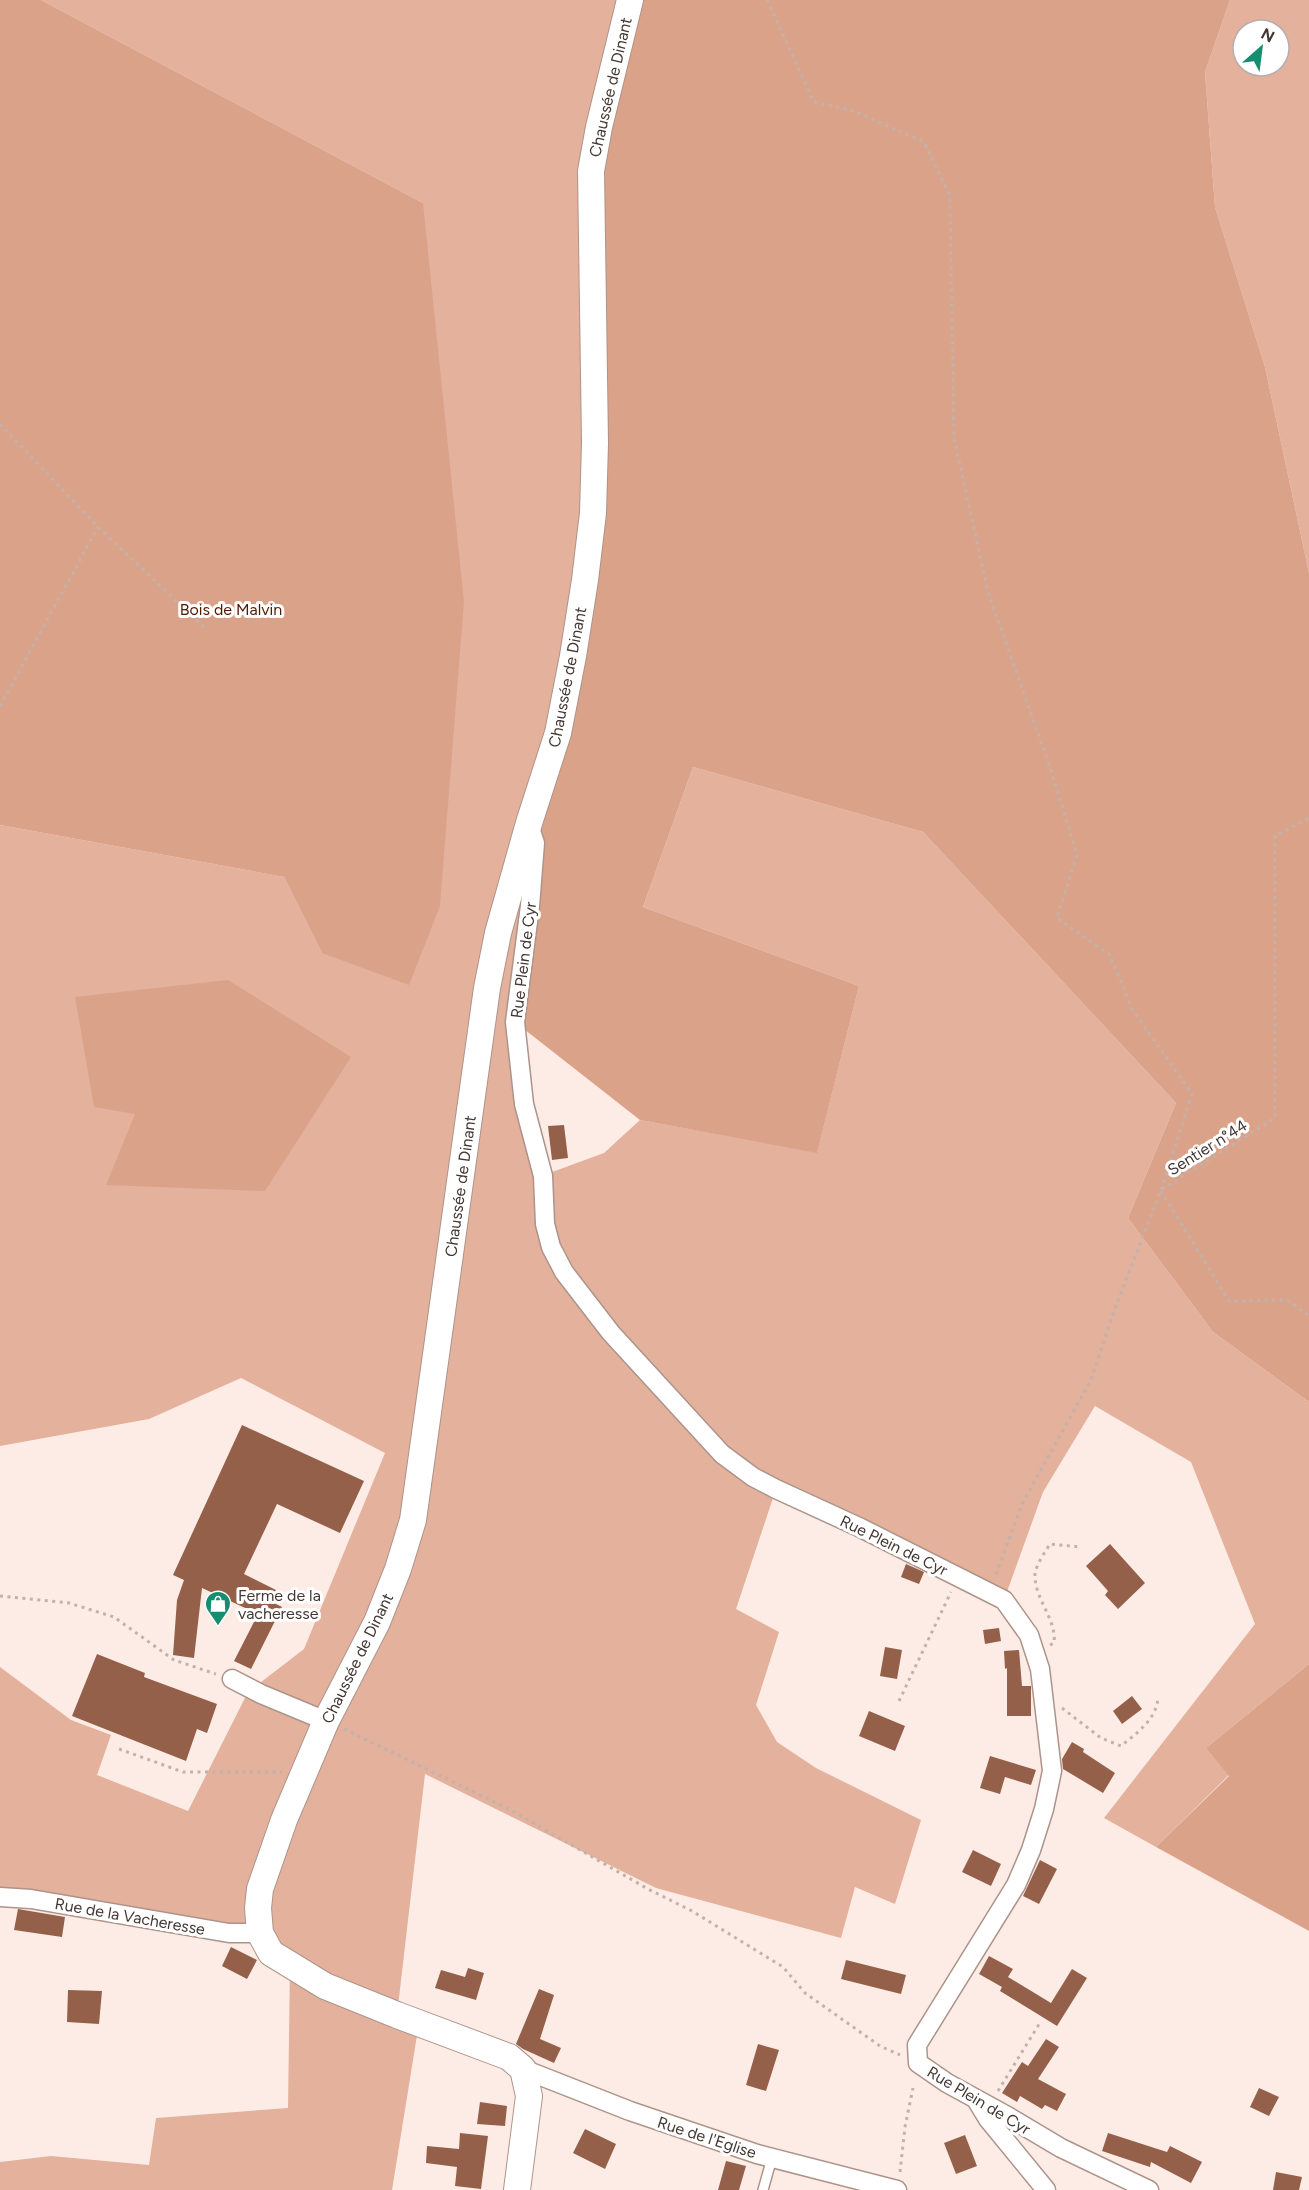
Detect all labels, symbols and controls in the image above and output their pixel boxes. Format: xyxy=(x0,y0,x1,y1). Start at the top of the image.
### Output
street label: Chaussée de Dinant xyxy=(585,15,636,159)
north arrow xyxy=(1231,18,1291,78)
text: N xyxy=(1258,24,1278,46)
park label: Bois de Malvin xyxy=(180,600,282,619)
street label: Chaussée de Dinant xyxy=(545,605,590,749)
street label: Rue Plein de Cyr xyxy=(507,900,540,1019)
street label: Chaussée de Dinant xyxy=(441,1114,480,1258)
street label: Sentier n°44 xyxy=(1164,1115,1251,1179)
street label: Rue Plein de Cyr xyxy=(837,1511,951,1580)
place label: Ferme de la vacheresse xyxy=(238,1586,321,1623)
shop icon: Ferme de la vacheresse xyxy=(203,1589,233,1627)
street label: Chaussée de Dinant xyxy=(318,1590,397,1727)
street label: Rue de la Vacheresse xyxy=(53,1894,207,1939)
street label: Rue Plein de Cyr xyxy=(924,2062,1034,2139)
street label: Rue de l'Eglise xyxy=(655,2113,759,2162)

